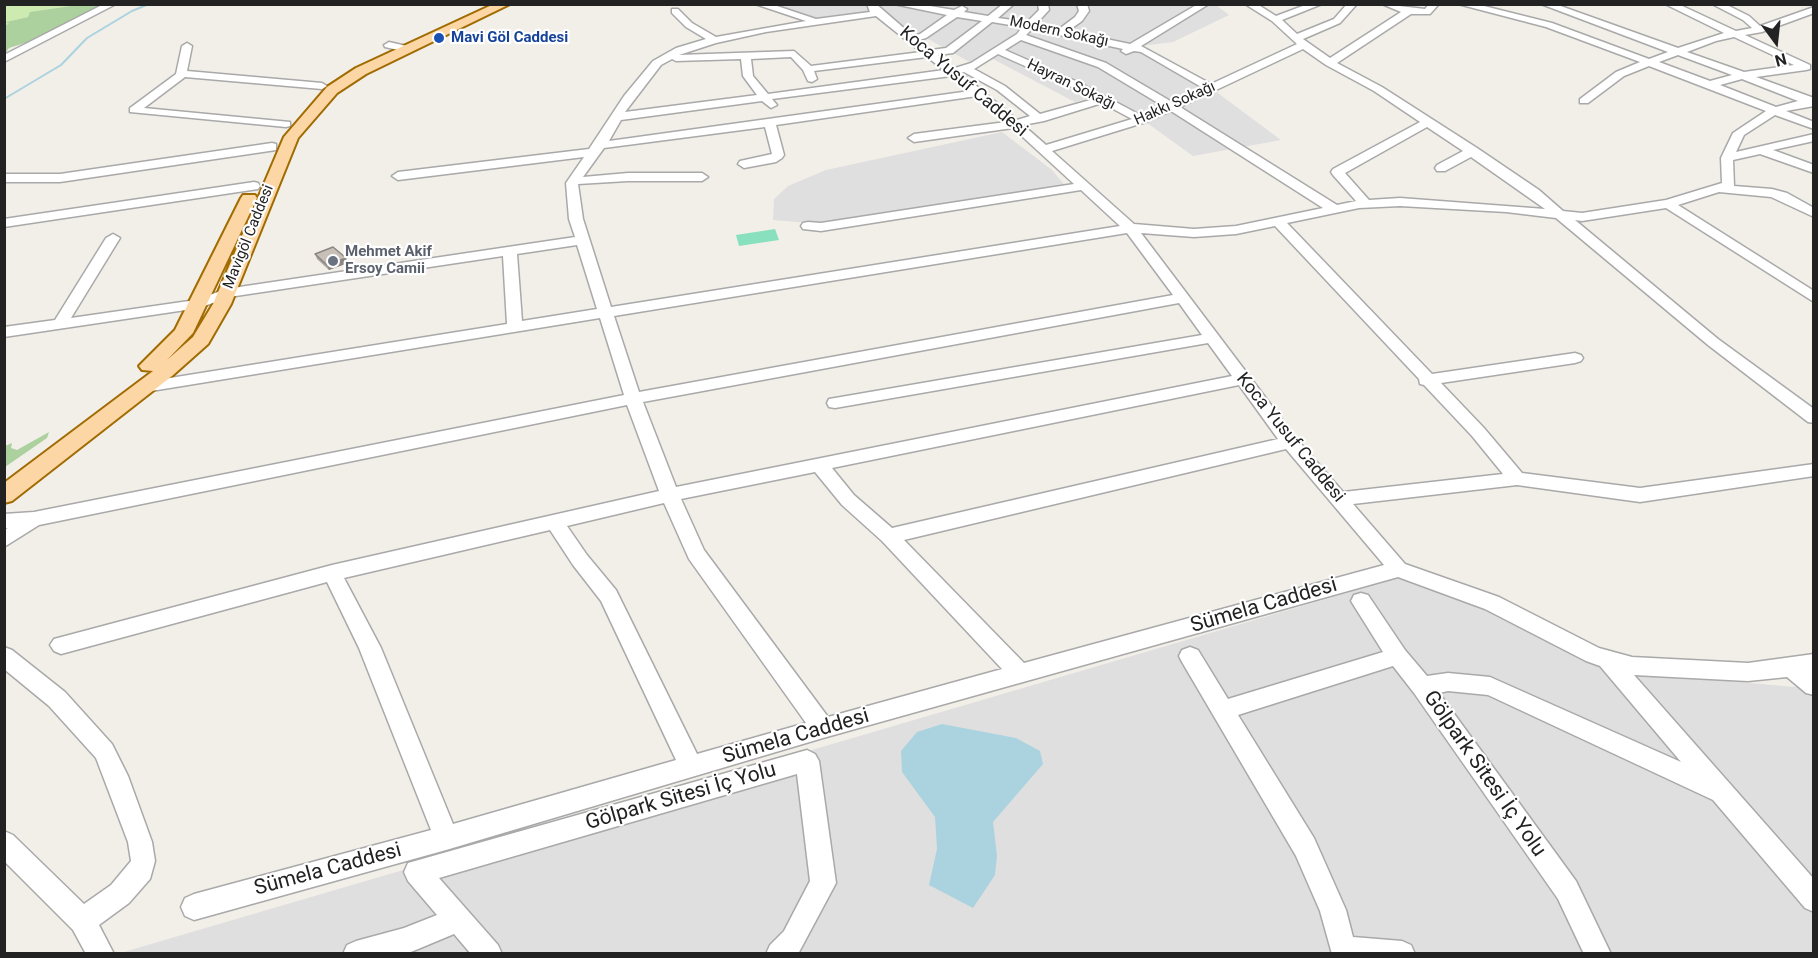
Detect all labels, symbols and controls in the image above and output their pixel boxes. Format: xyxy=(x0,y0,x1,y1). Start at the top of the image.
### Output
north arrow xyxy=(1746,12,1806,72)
street label: Modern Sokağı xyxy=(1008,13,1110,51)
street label: Koca Yusuf Caddesi xyxy=(895,22,1031,142)
place label: Mavi Göl Caddesi xyxy=(451,29,568,47)
marker: Mavi Göl Caddesi xyxy=(432,31,446,45)
text: N xyxy=(1773,49,1789,71)
street label: Hayran Sokağı xyxy=(1024,56,1118,114)
street label: Hakkı Sokağı xyxy=(1132,78,1218,130)
street label: Mavigöl Caddesi xyxy=(220,182,278,292)
place label: Mehmet Akif Ersoy Camii xyxy=(345,243,432,278)
marker: Mehmet Akif Ersoy Camii xyxy=(326,254,340,268)
street label: Koca Yusuf Caddesi xyxy=(1231,369,1349,507)
street label: Sümela Caddesi xyxy=(1188,573,1340,639)
street label: Gölpark Sitesi İç Yolu xyxy=(1417,686,1551,862)
street label: Sümela Caddesi xyxy=(720,704,872,770)
street label: Gölpark Sitesi İç Yolu xyxy=(583,758,779,836)
street label: Sümela Caddesi xyxy=(252,838,404,902)

